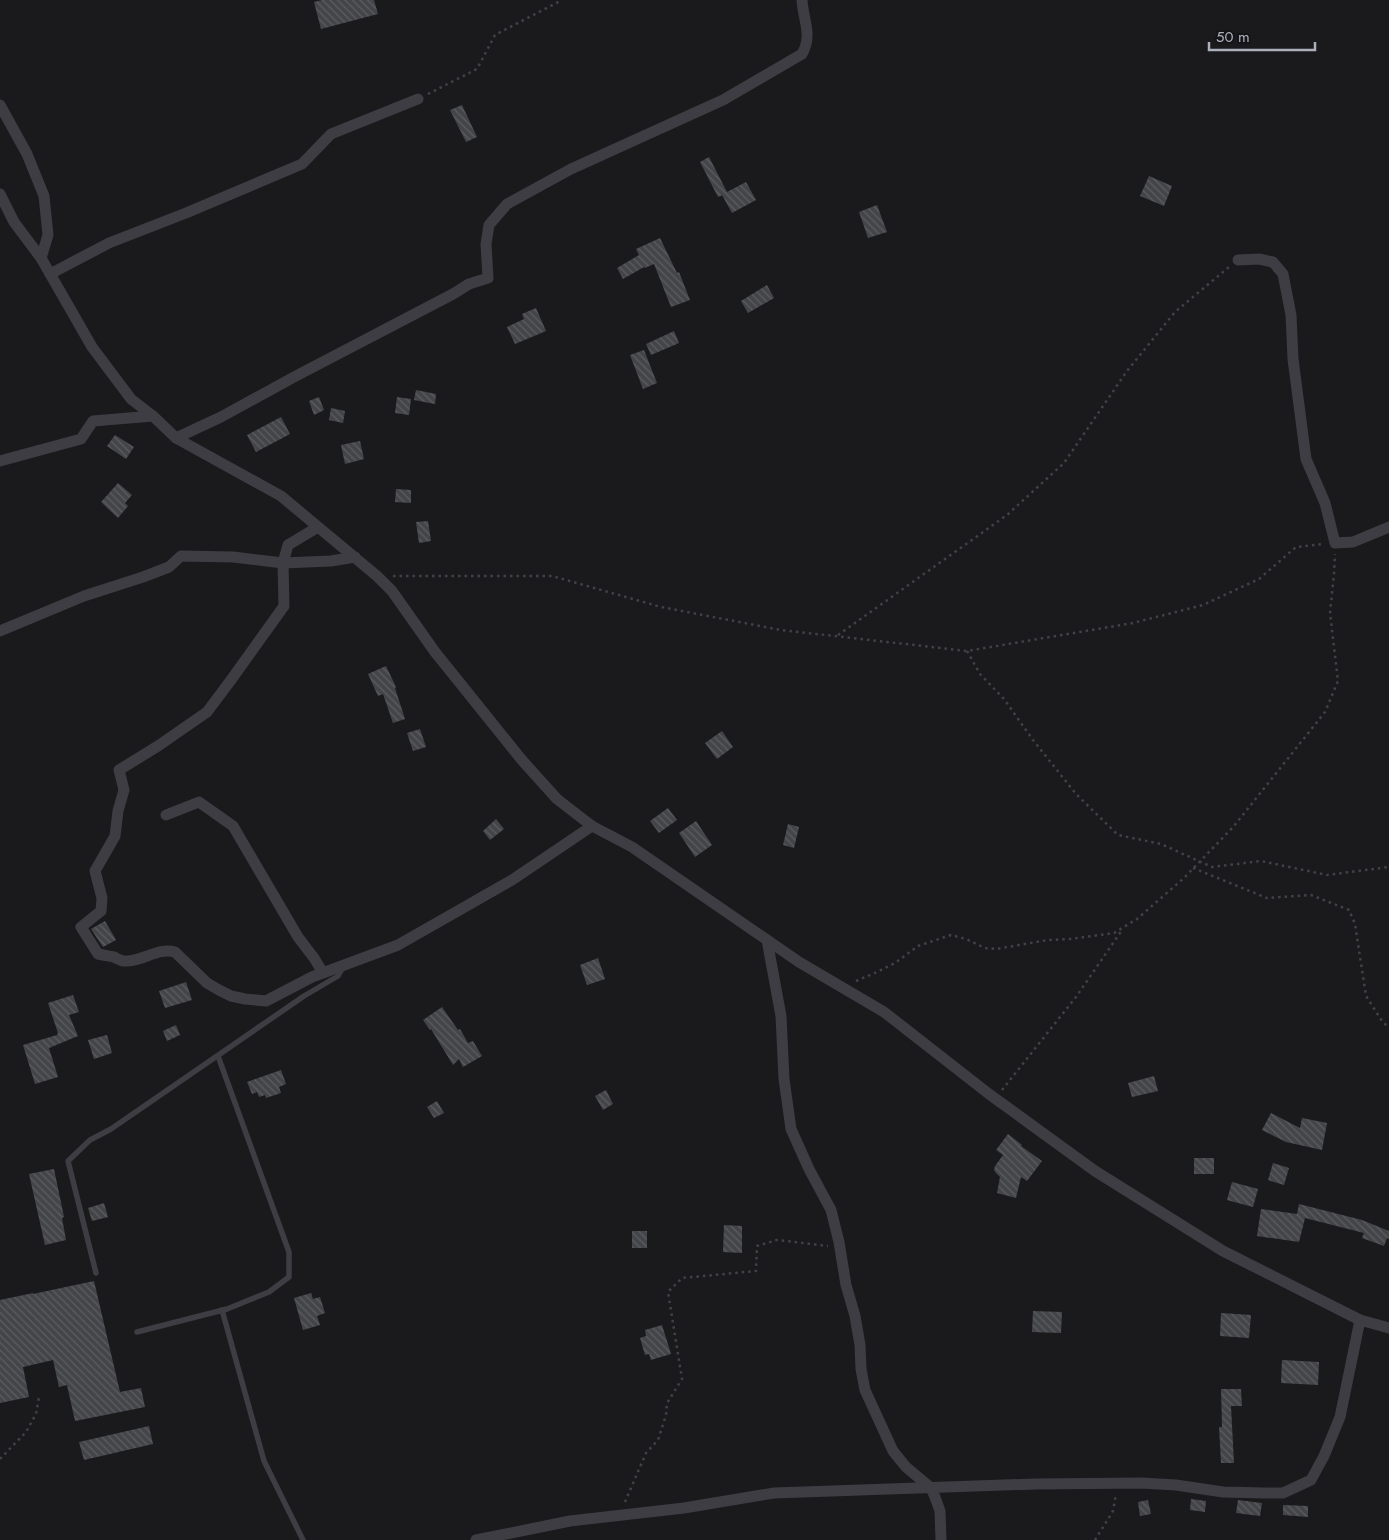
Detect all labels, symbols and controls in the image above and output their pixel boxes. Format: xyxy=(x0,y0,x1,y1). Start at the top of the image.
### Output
scale bar xyxy=(1209,20,1315,52)
text: 50 m xyxy=(1216,26,1250,48)

